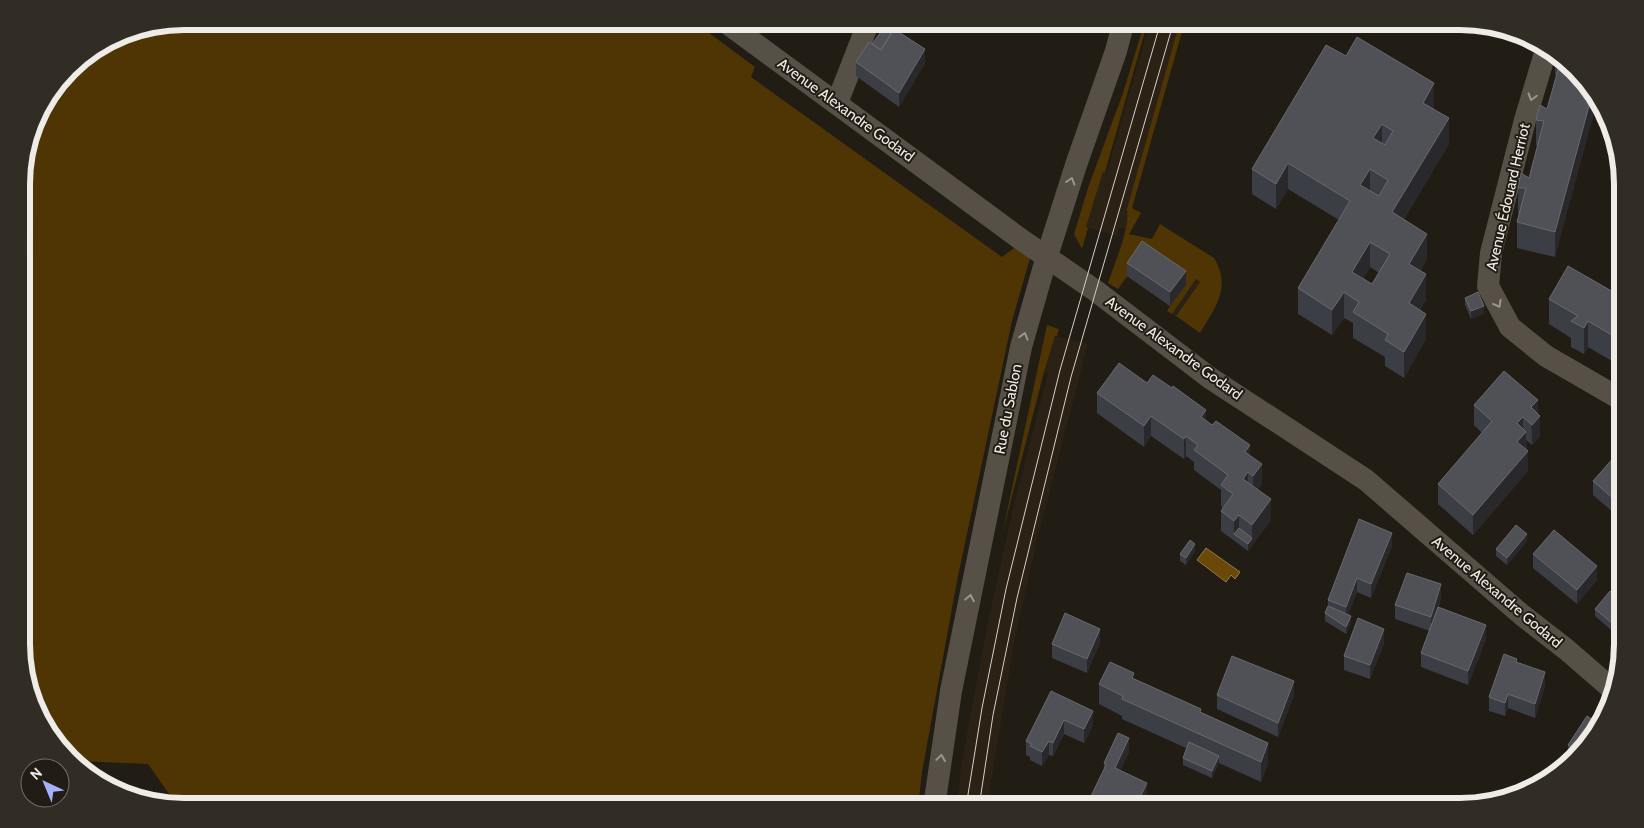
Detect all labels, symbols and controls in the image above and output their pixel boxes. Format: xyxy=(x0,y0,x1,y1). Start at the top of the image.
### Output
street label: Avenue Alexandre Godard xyxy=(774,54,918,166)
one-way arrow xyxy=(1527,92,1538,101)
street label: Avenue Édouard Herriot xyxy=(1481,121,1534,272)
one-way arrow xyxy=(1065,177,1075,186)
street label: Avenue Alexandre Godard xyxy=(1102,292,1246,404)
one-way arrow xyxy=(1491,299,1501,308)
one-way arrow xyxy=(1018,333,1028,341)
street label: Rue du Sablon xyxy=(990,362,1026,456)
street label: Avenue Alexandre Godard xyxy=(1428,532,1566,652)
one-way arrow xyxy=(964,594,975,603)
one-way arrow xyxy=(935,754,946,762)
north arrow xyxy=(20,758,70,808)
text: N xyxy=(26,764,46,784)

